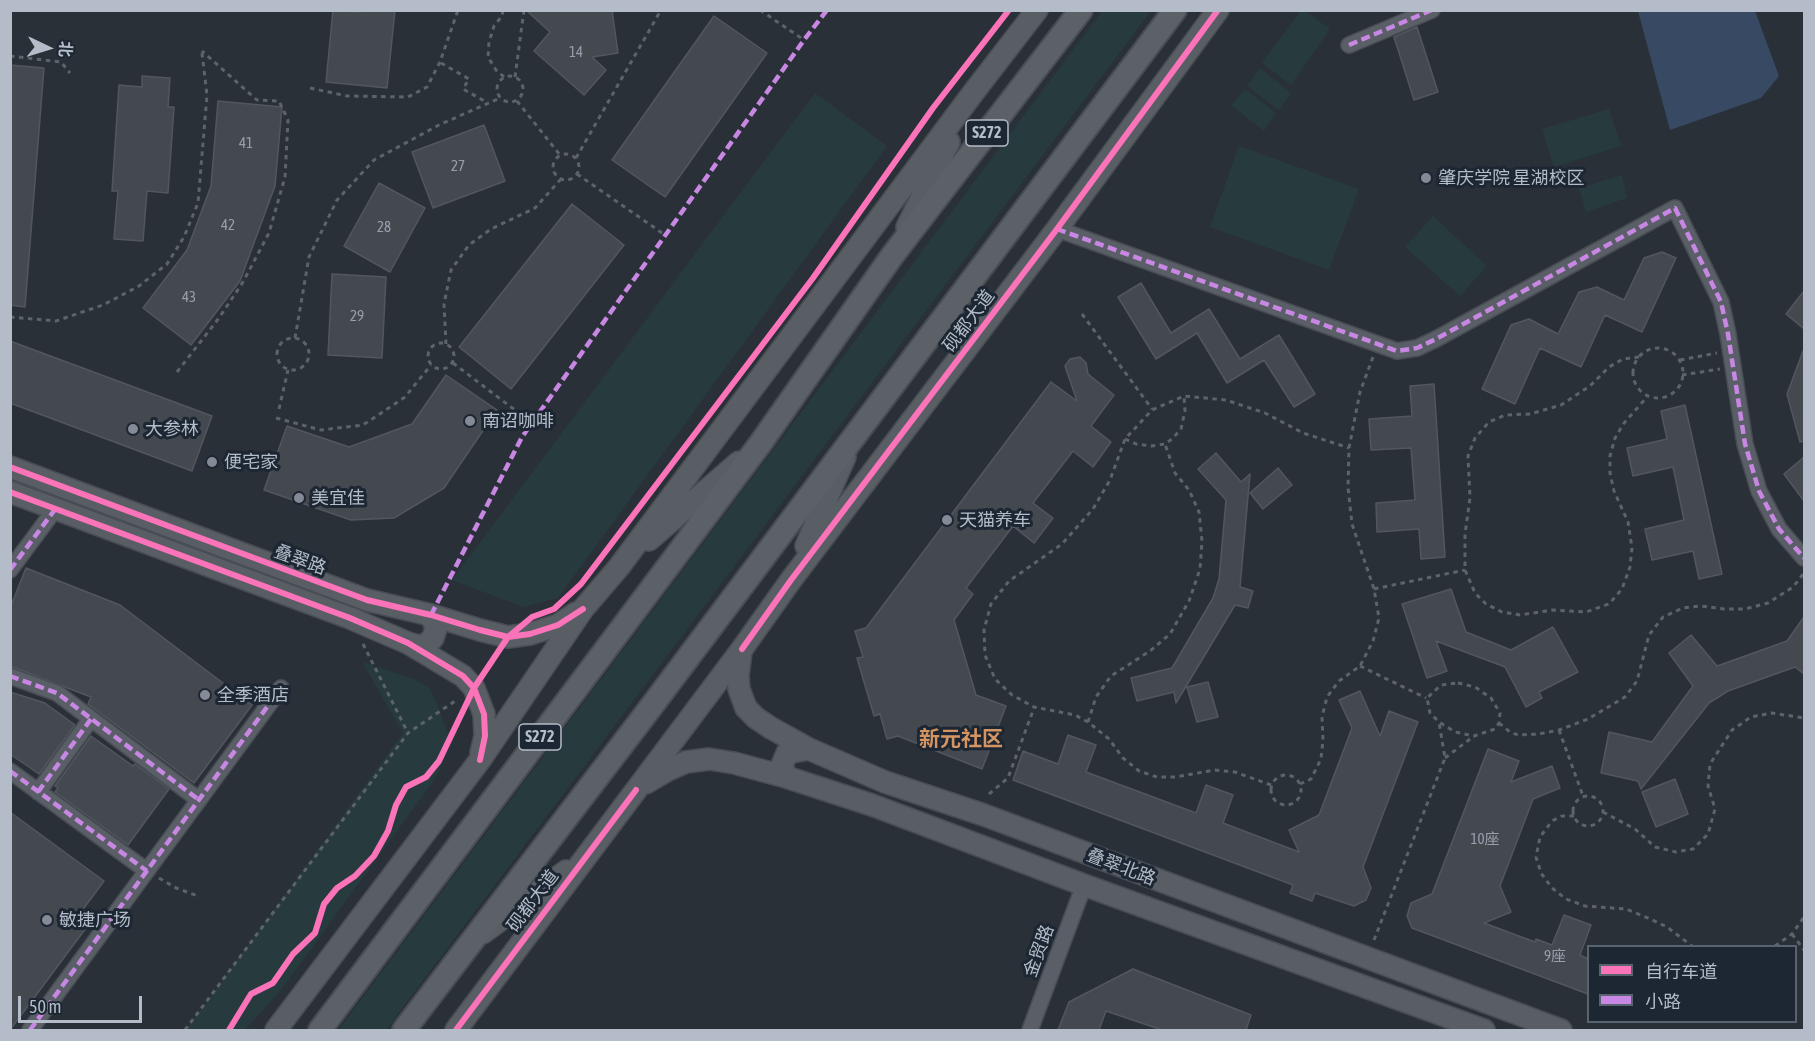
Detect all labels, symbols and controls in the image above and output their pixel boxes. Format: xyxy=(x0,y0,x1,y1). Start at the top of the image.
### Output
north arrow xyxy=(18,18,78,78)
text: 北 xyxy=(56,41,75,58)
house number: 14 xyxy=(569,43,583,61)
road number: S272 xyxy=(966,120,1008,146)
house number: 41 xyxy=(239,134,253,152)
house number: 27 xyxy=(451,157,465,175)
place label: 肇庆学院 星湖校区 xyxy=(1438,167,1584,189)
marker: 肇庆学院 星湖校区 xyxy=(1419,171,1433,185)
house number: 42 xyxy=(221,216,235,234)
house number: 28 xyxy=(377,218,391,236)
street label: 砚都大道 xyxy=(939,286,999,356)
house number: 43 xyxy=(182,288,196,306)
house number: 29 xyxy=(350,307,364,325)
place label: 南诏咖啡 xyxy=(482,410,554,432)
marker: 南诏咖啡 xyxy=(463,414,477,428)
place label: 大参林 xyxy=(145,418,199,440)
marker: 大参林 xyxy=(126,422,140,436)
place label: 便宅家 xyxy=(224,451,278,473)
marker: 便宅家 xyxy=(205,455,219,469)
place label: 美宜佳 xyxy=(311,487,365,509)
marker: 美宜佳 xyxy=(292,491,306,505)
place label: 天猫养车 xyxy=(959,509,1031,531)
marker: 天猫养车 xyxy=(940,513,954,527)
street label: 叠翠路 xyxy=(271,541,329,579)
place label: 全季酒店 xyxy=(217,684,289,706)
marker: 全季酒店 xyxy=(198,688,212,702)
road number: S272 xyxy=(519,724,561,750)
district label: 新元社区 xyxy=(919,726,1003,752)
house number: 10座 xyxy=(1470,830,1500,848)
street label: 叠翠北路 xyxy=(1084,844,1158,890)
street label: 砚都大道 xyxy=(503,866,563,936)
place label: 敏捷广场 xyxy=(59,909,131,931)
marker: 敏捷广场 xyxy=(40,913,54,927)
street label: 金贸路 xyxy=(1020,922,1058,980)
legend xyxy=(1587,945,1797,1023)
house number: 9座 xyxy=(1544,947,1566,965)
text: 自行车道 xyxy=(1645,961,1717,982)
scale bar xyxy=(21,984,146,1022)
text: 小路 xyxy=(1645,991,1681,1012)
text: 50 m xyxy=(29,996,61,1017)

